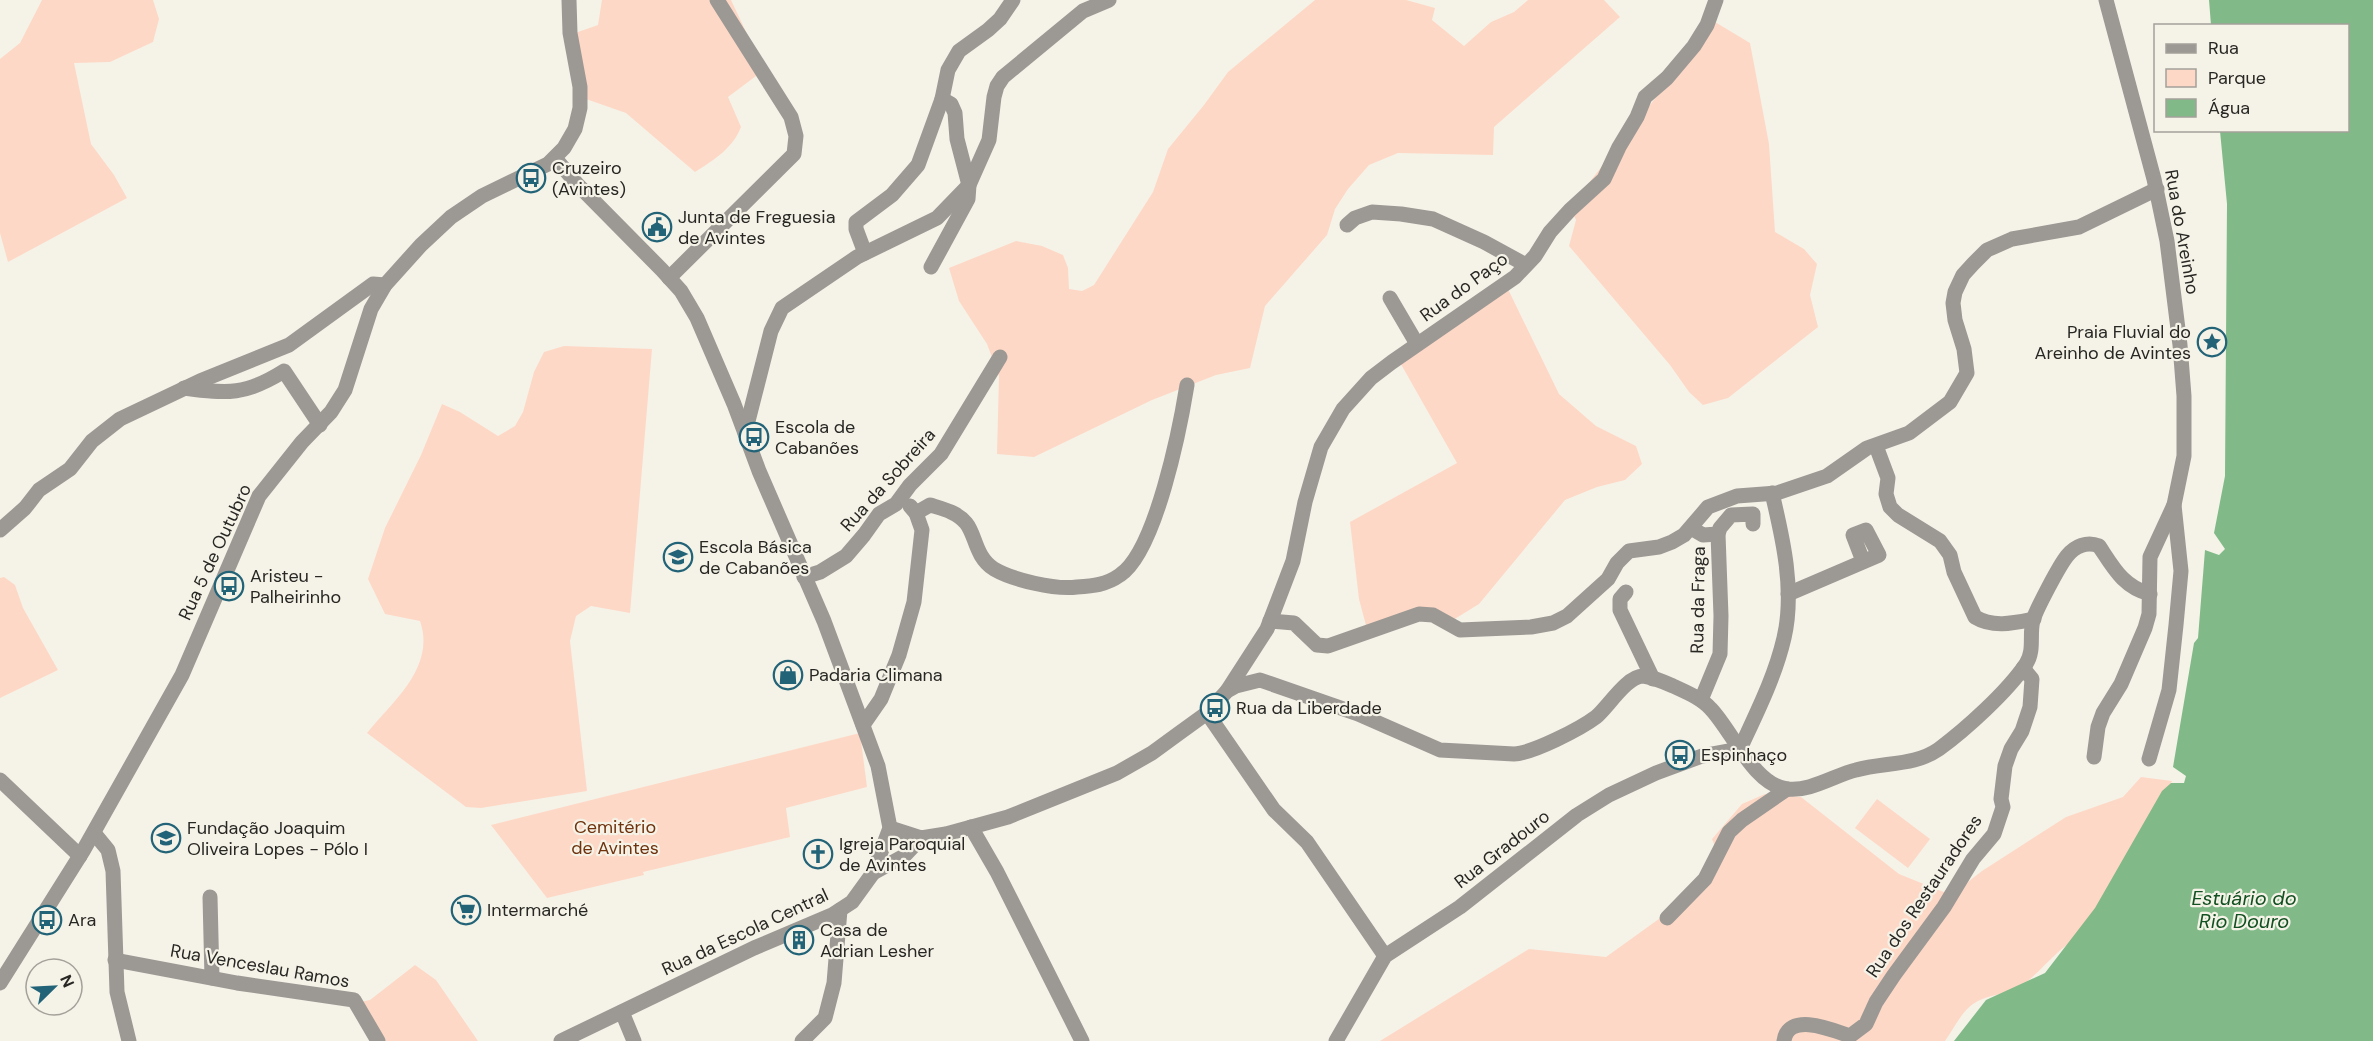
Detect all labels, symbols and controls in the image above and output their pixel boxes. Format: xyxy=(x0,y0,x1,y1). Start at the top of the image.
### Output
legend xyxy=(2154,24,2349,132)
text: Rua xyxy=(2208,36,2239,60)
text: Parque xyxy=(2208,66,2266,90)
text: Água xyxy=(2208,96,2250,120)
place label: Cruzeiro (Avintes) xyxy=(552,156,626,201)
bus stop icon: Cruzeiro (Avintes) xyxy=(515,162,547,194)
street label: Rua do Areinho xyxy=(2159,168,2205,296)
place label: Junta de Freguesia de Avintes xyxy=(678,205,835,250)
public building icon: Junta de Freguesia de Avintes xyxy=(641,211,673,243)
street label: Rua do Paço xyxy=(1415,247,1513,327)
place label: Praia Fluvial do Areinho de Avintes xyxy=(2035,320,2191,365)
place icon: Praia Fluvial do Areinho de Avintes xyxy=(2196,326,2228,358)
place label: Escola de Cabanões xyxy=(775,415,859,460)
bus stop icon: Escola de Cabanões xyxy=(738,421,770,453)
street label: Rua da Sobreira xyxy=(835,423,941,537)
street label: Rua 5 de Outubro xyxy=(173,480,257,624)
place label: Escola Básica de Cabanões xyxy=(699,535,812,580)
school or university icon: Escola Básica de Cabanões xyxy=(662,541,694,573)
street label: Rua da Fraga xyxy=(1685,546,1711,654)
place label: Aristeu - Palheirinho xyxy=(250,564,341,609)
bus stop icon: Aristeu - Palheirinho xyxy=(213,570,245,602)
shop icon: Padaria Climana xyxy=(772,659,804,691)
place label: Padaria Climana xyxy=(809,663,943,687)
bus stop icon: Rua da Liberdade xyxy=(1199,692,1231,724)
place label: Rua da Liberdade xyxy=(1236,696,1382,720)
bus stop icon: Espinhaço xyxy=(1664,739,1696,771)
place label: Espinhaço xyxy=(1701,743,1787,767)
street label: Rua Gradouro xyxy=(1449,804,1555,894)
street label: Rua dos Restauradores xyxy=(1860,810,1988,982)
park label: Cemitério de Avintes xyxy=(571,815,659,860)
place label: Fundação Joaquim Oliveira Lopes - Pólo I xyxy=(187,816,368,861)
school or university icon: Fundação Joaquim Oliveira Lopes - Pólo I xyxy=(150,822,182,854)
place label: Igreja Paroquial de Avintes xyxy=(839,832,965,877)
church icon: Igreja Paroquial de Avintes xyxy=(802,838,834,870)
street label: Rua da Escola Central xyxy=(658,883,832,981)
water label: Estuário do Rio Douro xyxy=(2191,885,2297,934)
supermarket icon: Intermarché xyxy=(450,894,482,926)
place label: Intermarché xyxy=(487,898,588,922)
bus stop icon: Ara xyxy=(31,904,63,936)
place label: Ara xyxy=(68,908,96,932)
place label: Casa de Adrian Lesher xyxy=(820,918,935,963)
building icon: Casa de Adrian Lesher xyxy=(783,924,815,956)
street label: Rua Venceslau Ramos xyxy=(169,938,351,994)
north arrow xyxy=(24,957,84,1017)
text: N xyxy=(55,972,79,991)

